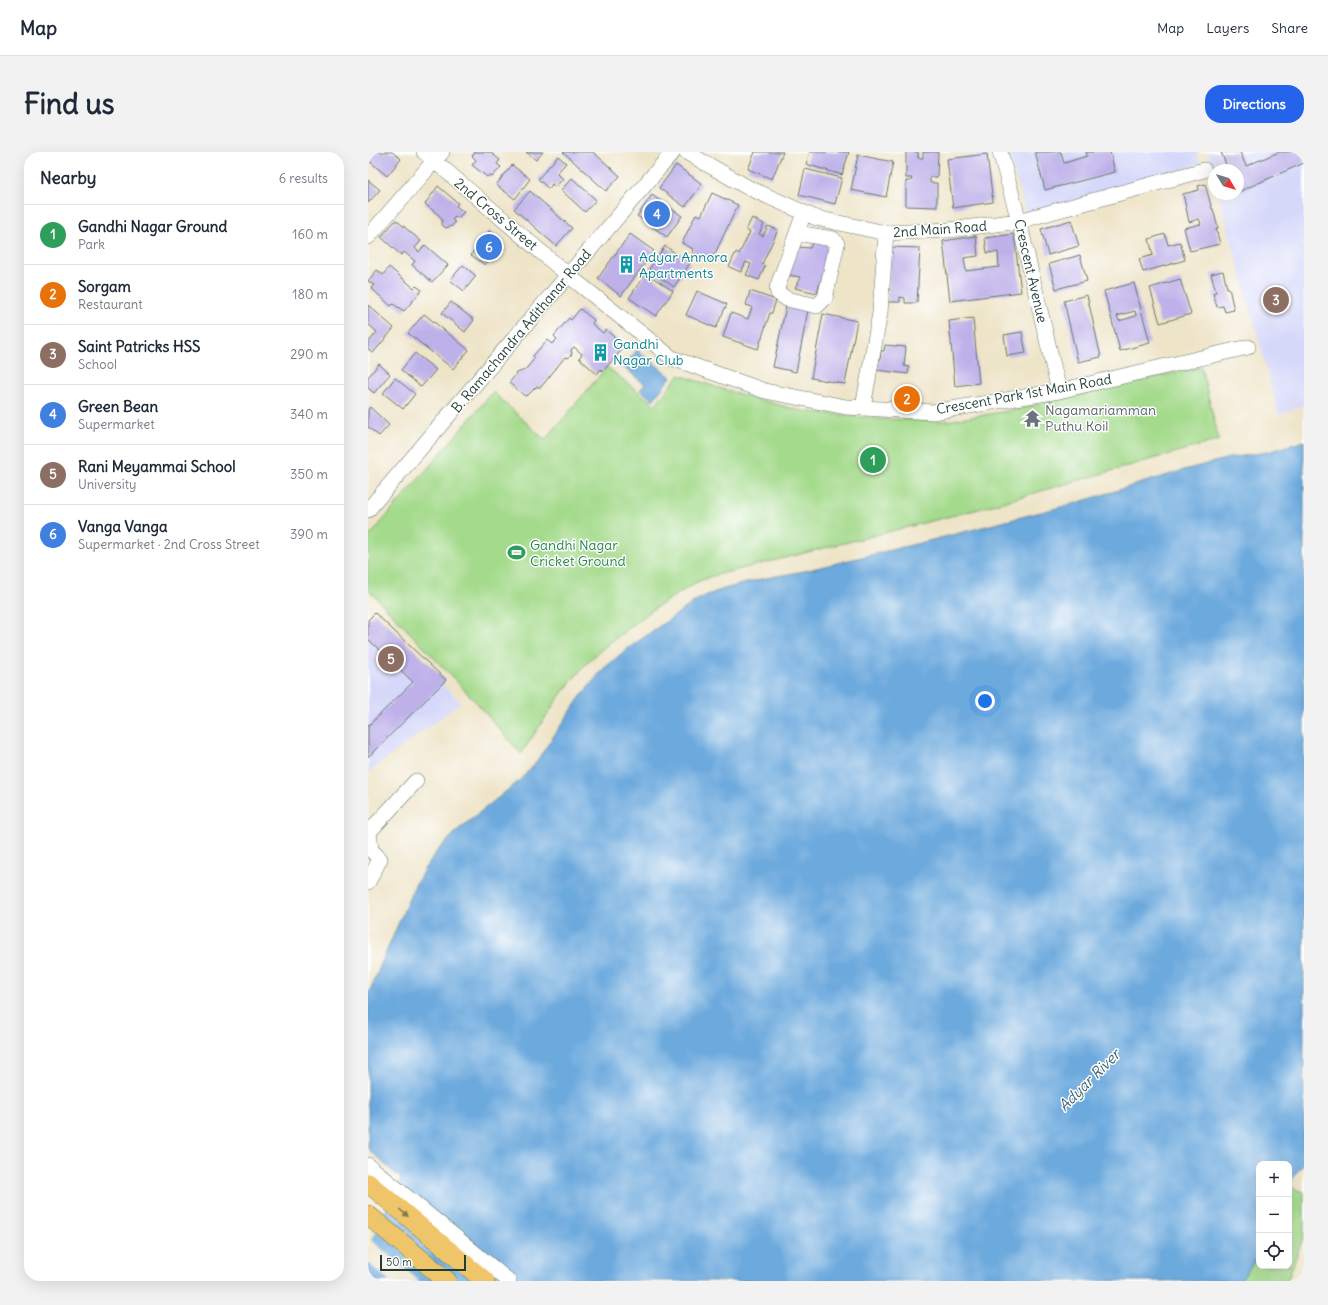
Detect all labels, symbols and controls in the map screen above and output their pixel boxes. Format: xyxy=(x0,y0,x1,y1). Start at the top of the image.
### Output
text: Map xyxy=(20,16,57,40)
text: Map xyxy=(1157,19,1184,37)
text: Layers xyxy=(1206,19,1249,37)
text: Share xyxy=(1271,19,1308,37)
button: Directions xyxy=(1205,85,1304,123)
text: Find us xyxy=(24,86,115,122)
north arrow xyxy=(1208,164,1244,200)
text: Nearby xyxy=(40,167,96,189)
text: 6 results xyxy=(279,170,328,187)
street label: 2nd Cross Street xyxy=(451,174,542,254)
pin: 4 xyxy=(644,199,670,229)
text: Gandhi Nagar Ground xyxy=(78,217,227,236)
street label: 2nd Main Road xyxy=(892,217,988,241)
street label: Crescent Avenue xyxy=(1010,217,1052,325)
text: 1 xyxy=(50,226,56,243)
text: 160 m xyxy=(292,226,328,243)
pin: 6 xyxy=(476,232,502,262)
text: Park xyxy=(78,236,105,253)
street label: B. Ramachandra Adithanar Road xyxy=(447,246,595,416)
place label: Adyar Annora Apartments xyxy=(639,248,728,282)
building icon: Adyar Annora Apartments xyxy=(616,255,636,275)
text: Sorgam xyxy=(78,277,131,296)
pin: 3 xyxy=(1263,285,1289,315)
text: 2 xyxy=(49,286,57,303)
text: 180 m xyxy=(292,286,328,303)
text: Restaurant xyxy=(78,296,143,313)
place label: Gandhi Nagar Club xyxy=(613,335,684,369)
text: Saint Patricks HSS xyxy=(78,337,200,356)
building icon: Gandhi Nagar Club xyxy=(590,342,610,362)
text: 3 xyxy=(49,346,57,363)
text: 290 m xyxy=(290,346,328,363)
text: School xyxy=(78,356,117,373)
street label: Crescent Park 1st Main Road xyxy=(935,370,1113,418)
pin: 2 xyxy=(894,384,920,414)
text: Green Bean xyxy=(78,397,158,416)
place label: Nagamariamman Puthu Koil xyxy=(1045,401,1156,435)
text: 4 xyxy=(49,406,57,423)
text: 340 m xyxy=(290,406,328,423)
temple icon: Nagamariamman Puthu Koil xyxy=(1022,408,1042,428)
text: Supermarket xyxy=(78,416,155,433)
pin: 1 xyxy=(860,445,886,475)
text: Rani Meyammai School xyxy=(78,457,236,476)
text: 5 xyxy=(49,466,57,483)
text: 350 m xyxy=(290,466,328,483)
text: University xyxy=(78,476,136,493)
text: Vanga Vanga xyxy=(78,517,167,536)
text: 6 xyxy=(49,526,57,543)
text: 390 m xyxy=(290,526,328,543)
text: Supermarket · 2nd Cross Street xyxy=(78,536,260,553)
place label: Gandhi Nagar Cricket Ground xyxy=(530,536,626,570)
sports icon: Gandhi Nagar Cricket Ground xyxy=(507,543,527,563)
pin: 5 xyxy=(378,644,404,674)
your location xyxy=(975,691,995,711)
water label: Adyar River xyxy=(1054,1044,1125,1115)
map controls xyxy=(1256,1161,1292,1269)
button: + xyxy=(1256,1161,1292,1197)
button: − xyxy=(1256,1197,1292,1233)
one-way arrow xyxy=(398,1208,409,1217)
button: locate xyxy=(1256,1233,1292,1269)
scale bar xyxy=(380,1253,466,1272)
text: 50 m xyxy=(386,1255,412,1269)

